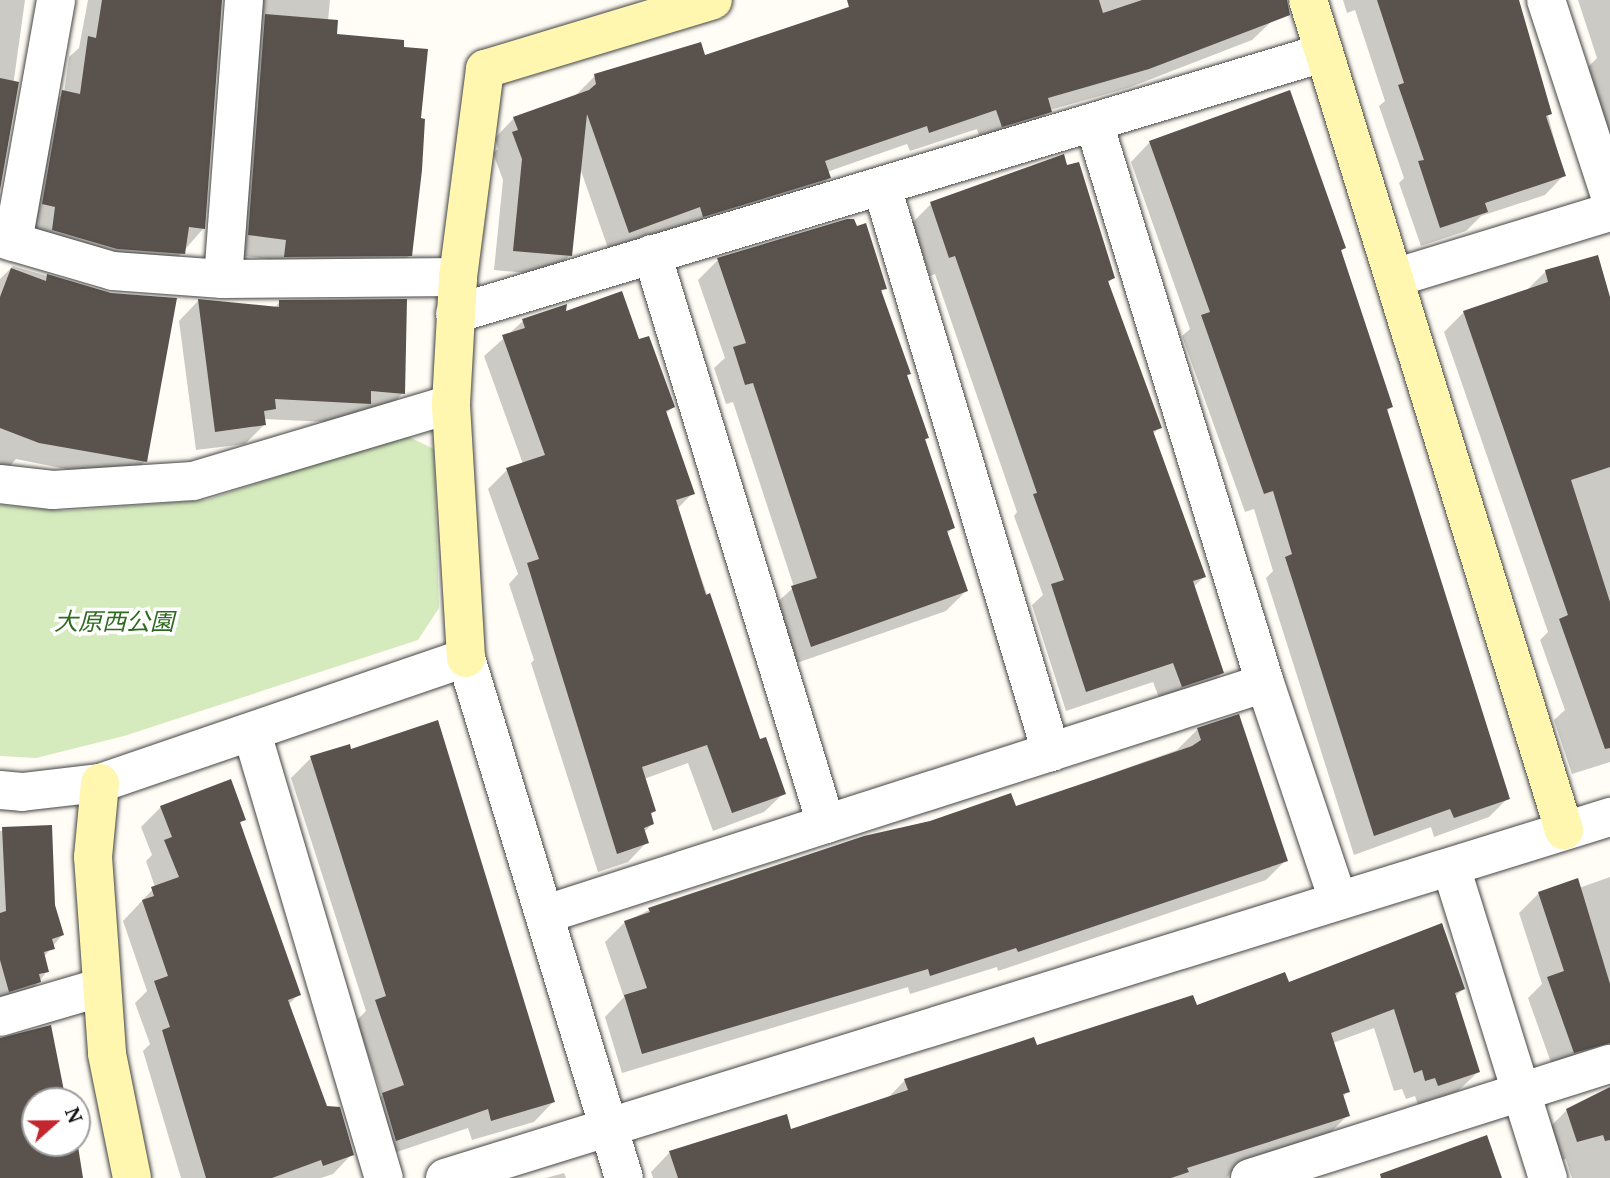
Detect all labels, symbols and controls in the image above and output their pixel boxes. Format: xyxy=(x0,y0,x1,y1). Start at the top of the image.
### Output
park label: 大原西公園 xyxy=(54,607,174,635)
north arrow xyxy=(21,1087,91,1157)
text: N xyxy=(59,1104,89,1127)

